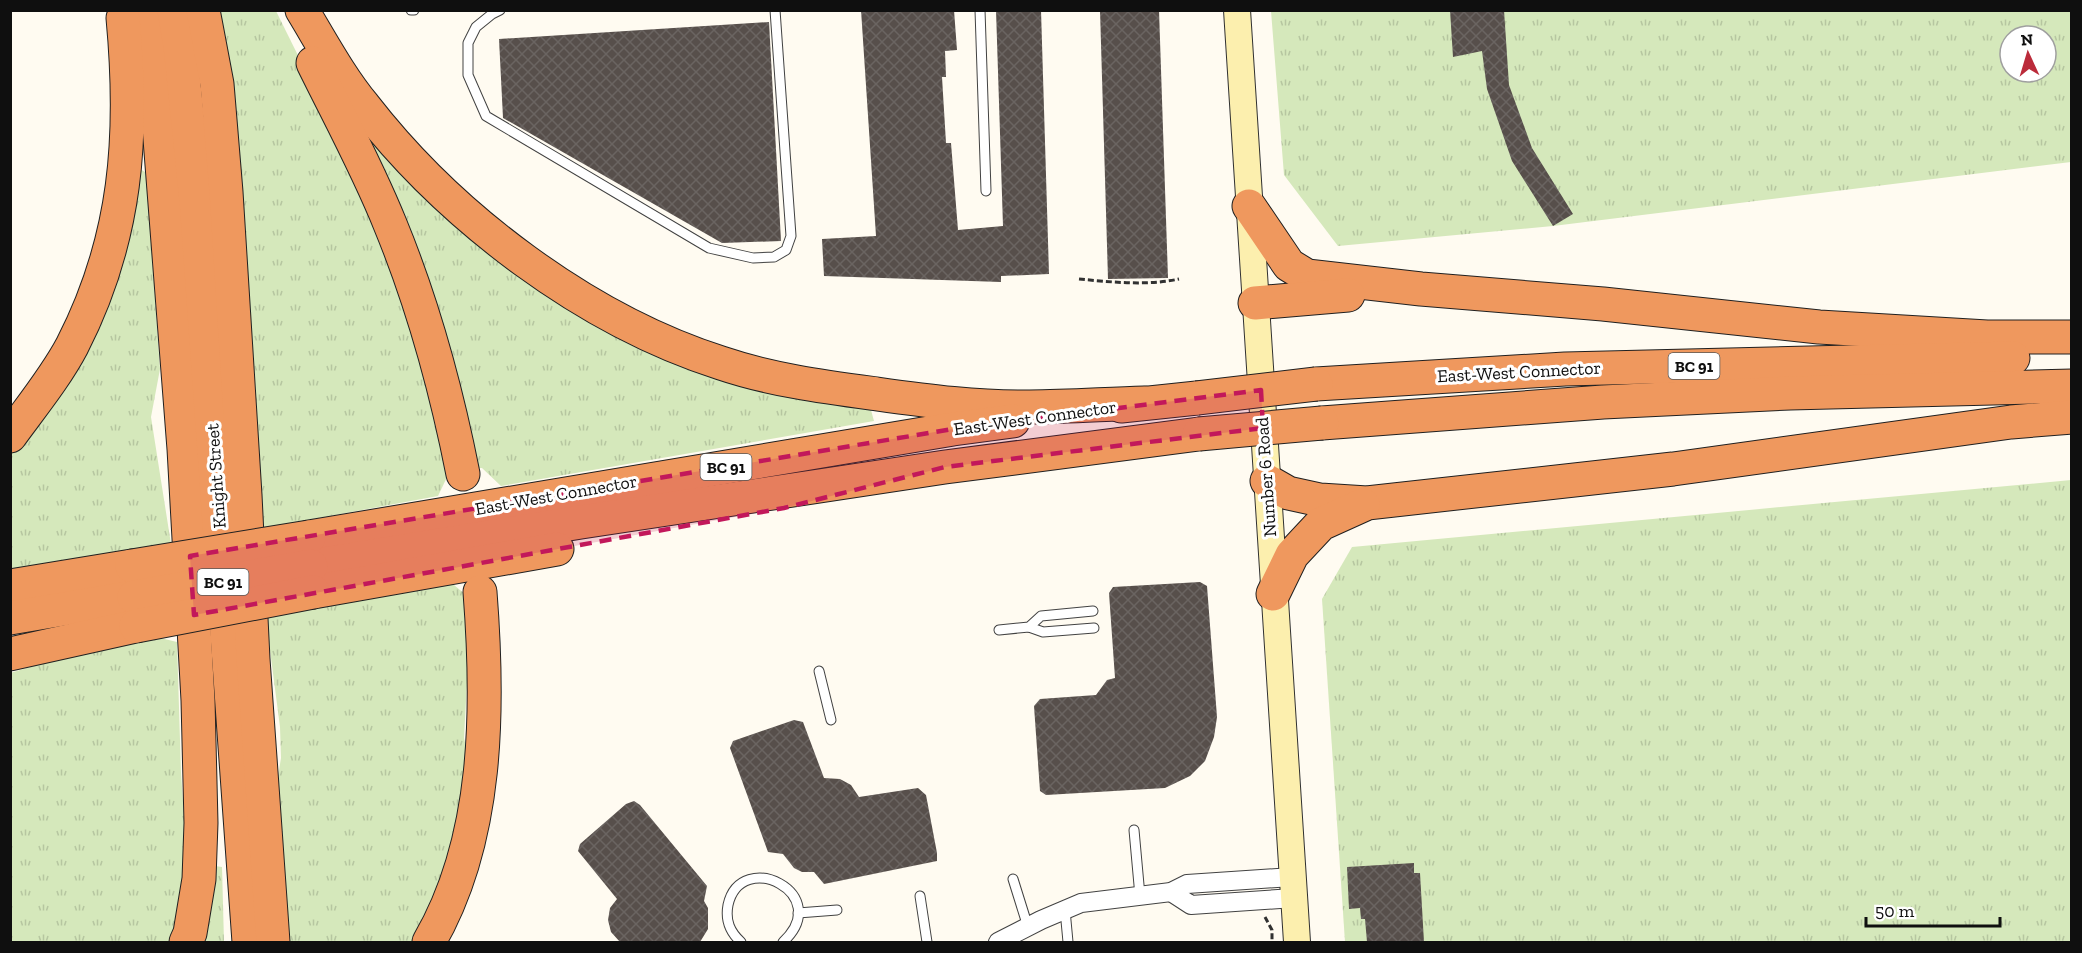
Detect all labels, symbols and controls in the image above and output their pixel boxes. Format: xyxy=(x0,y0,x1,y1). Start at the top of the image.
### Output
north arrow xyxy=(1998,24,2058,84)
text: N xyxy=(2020,30,2034,49)
road number: BC 91 xyxy=(1668,353,1720,379)
street label: East-West Connector xyxy=(1436,357,1602,387)
street label: East-West Connector xyxy=(952,396,1118,440)
street label: Number 6 Road xyxy=(1251,416,1281,538)
street label: Knight Street xyxy=(201,423,231,529)
road number: BC 91 xyxy=(700,454,752,480)
street label: East-West Connector xyxy=(473,470,639,520)
road number: BC 91 xyxy=(198,569,248,595)
scale bar xyxy=(1866,890,2000,928)
text: 50 m xyxy=(1875,900,1915,922)

